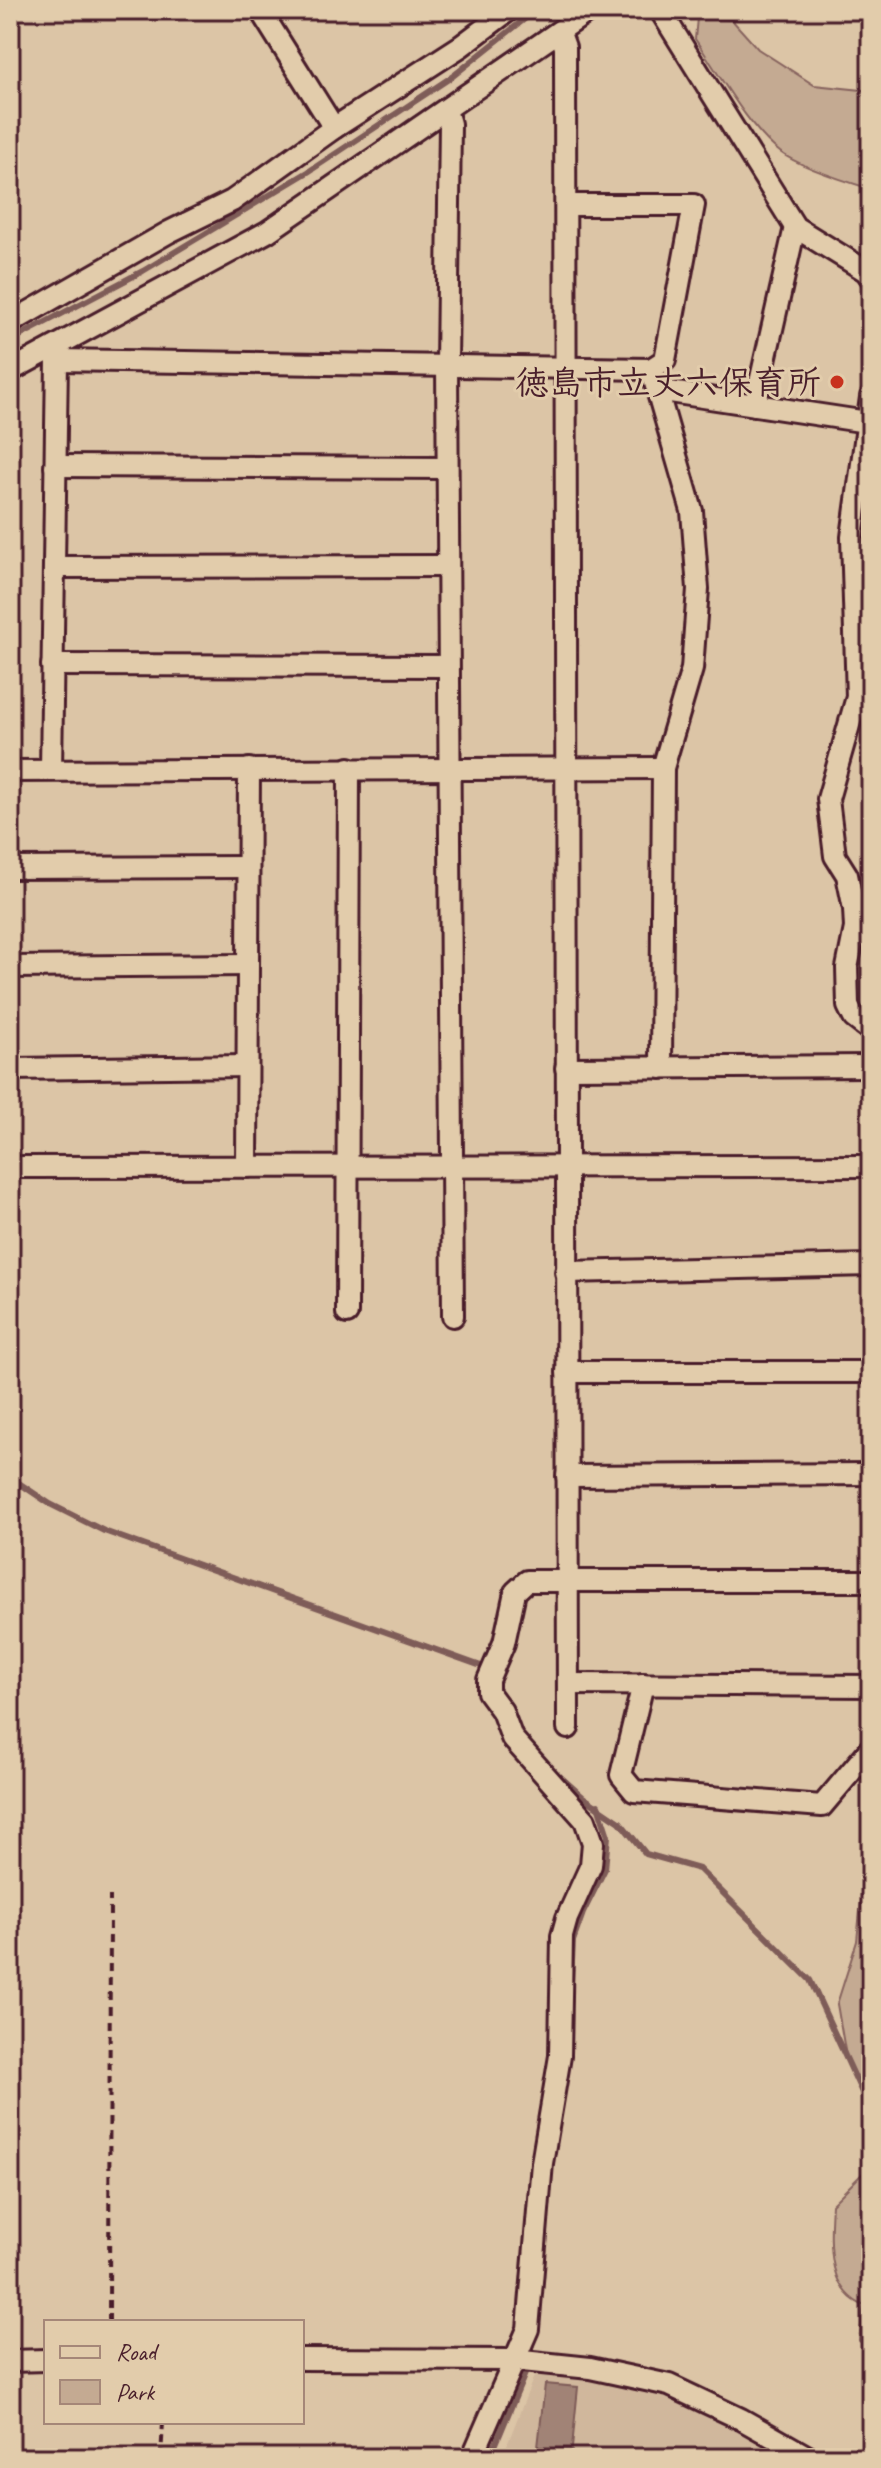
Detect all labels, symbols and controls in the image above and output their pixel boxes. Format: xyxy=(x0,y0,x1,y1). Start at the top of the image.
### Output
place label: 徳島市立丈六保育所 xyxy=(515,361,821,404)
marker: 徳島市立丈六保育所 xyxy=(828,373,846,391)
legend xyxy=(44,2320,304,2424)
text: Road xyxy=(116,2337,160,2367)
text: Park xyxy=(116,2377,156,2407)

